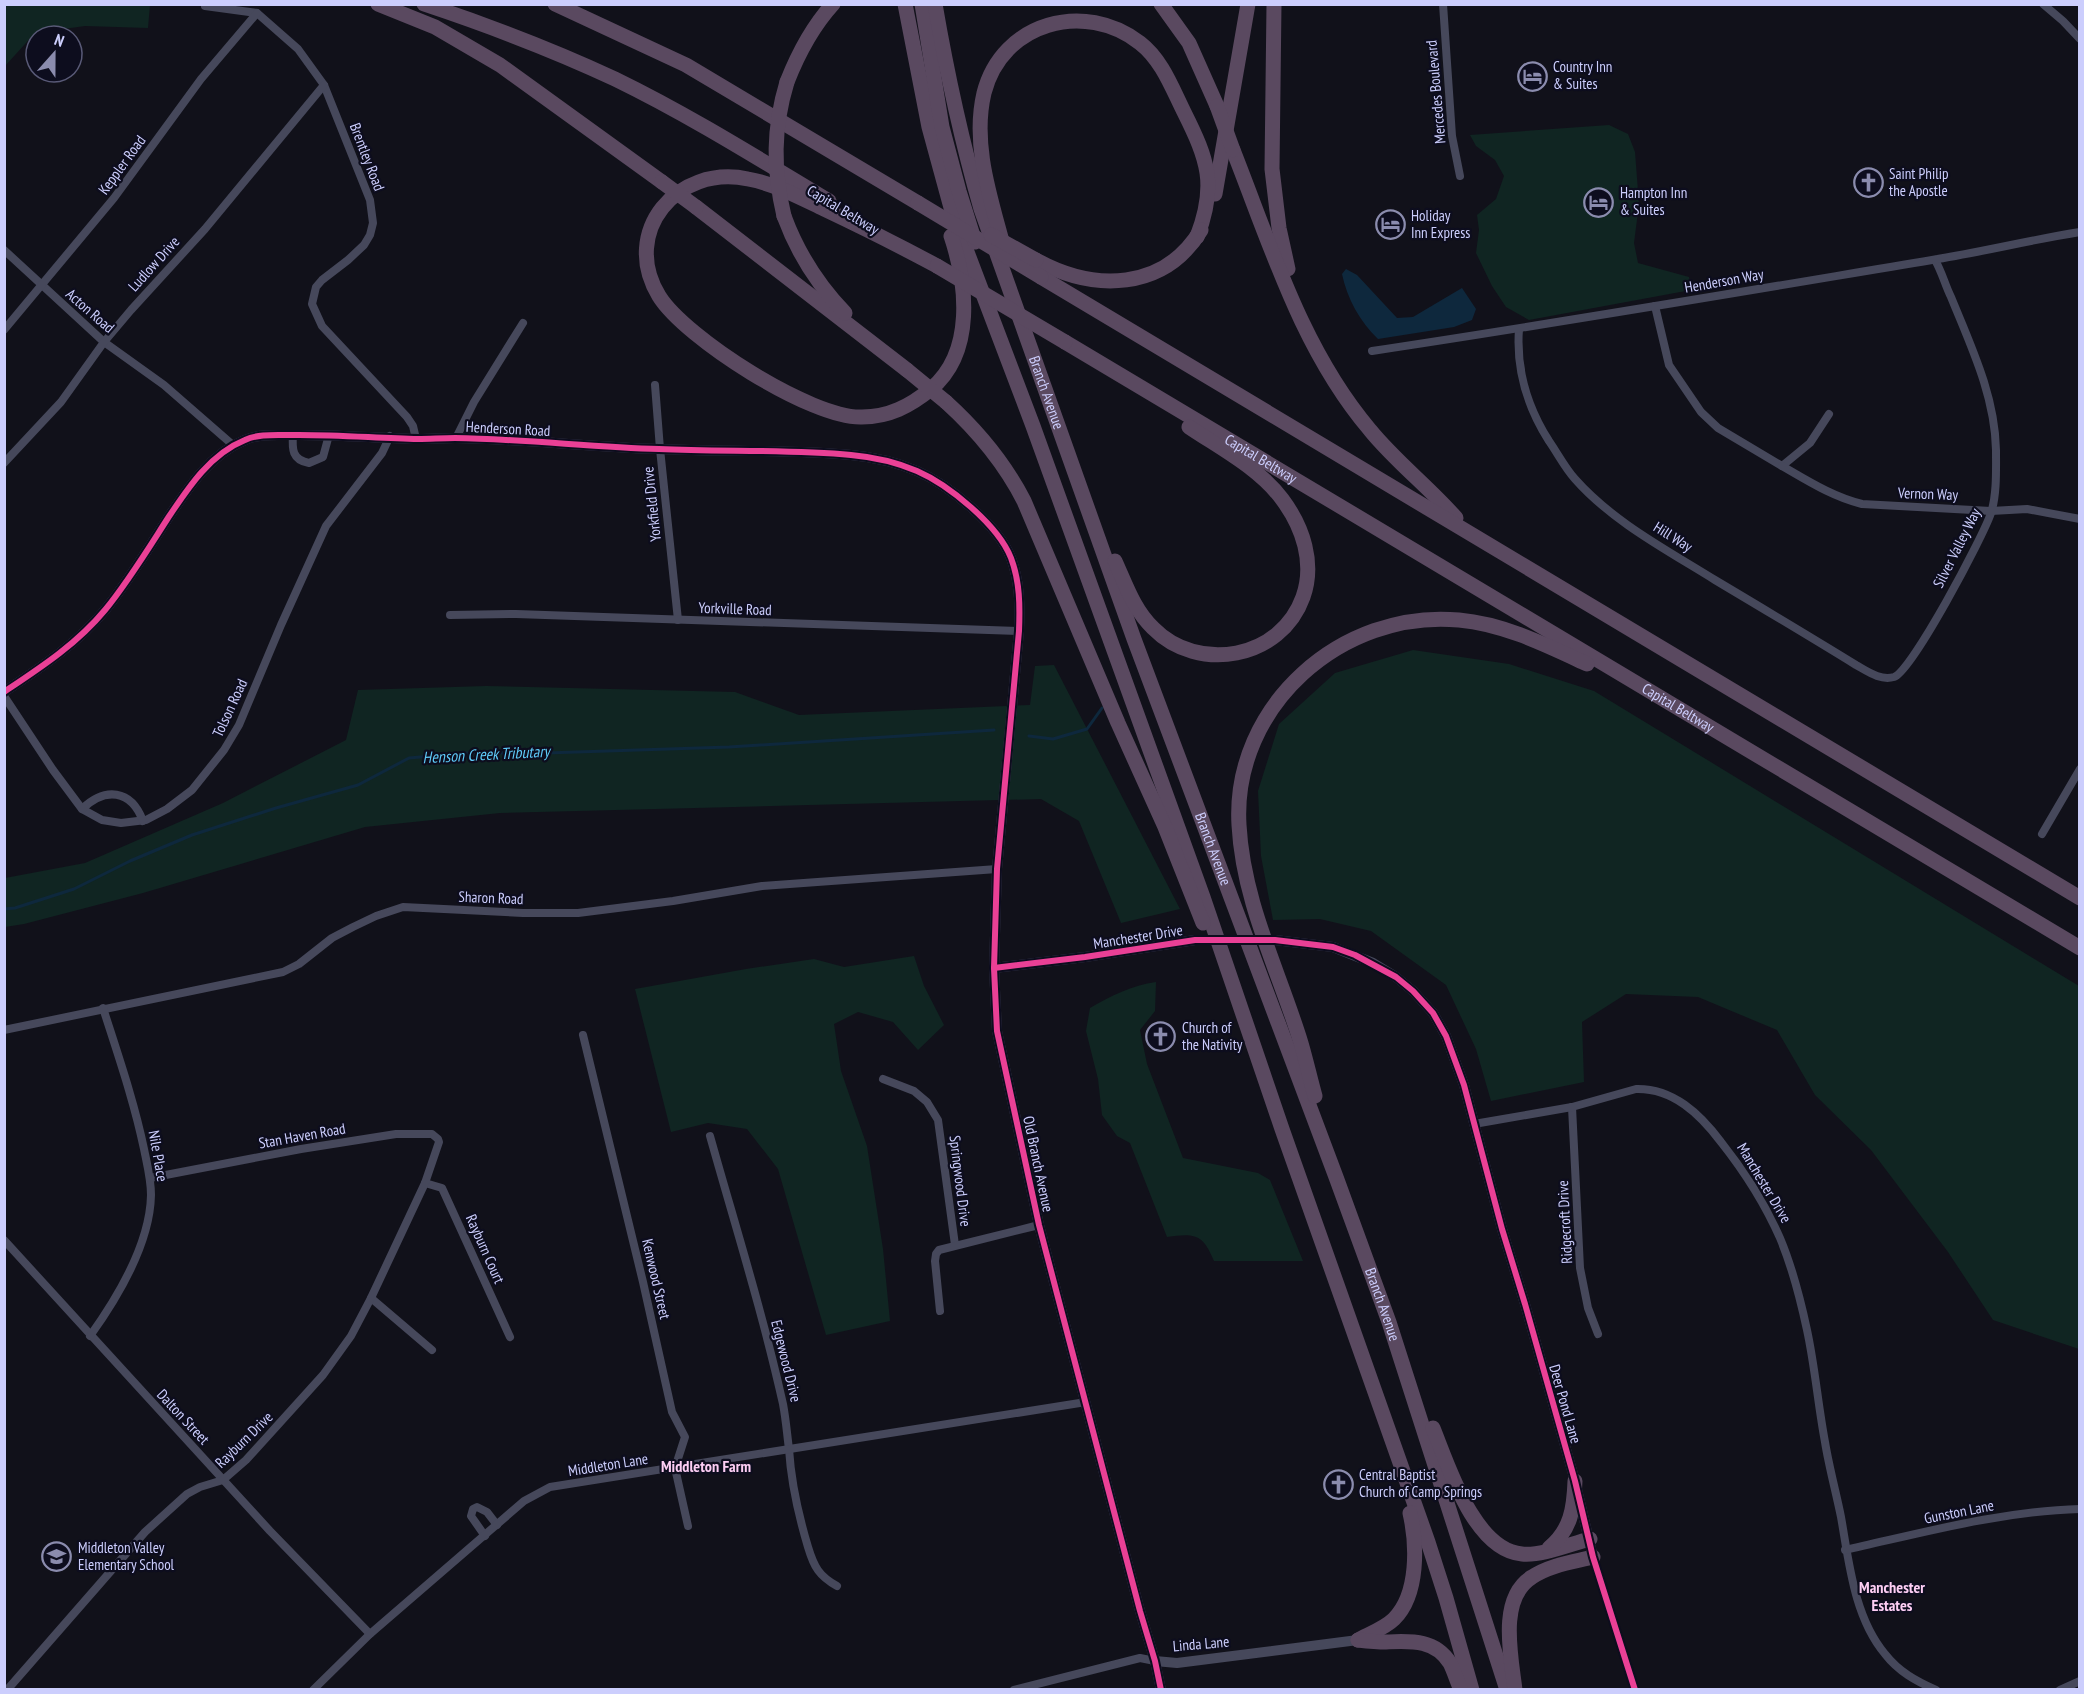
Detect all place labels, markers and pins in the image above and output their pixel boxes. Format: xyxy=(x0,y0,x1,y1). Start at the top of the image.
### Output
place label: Country Inn & Suites xyxy=(1553,57,1612,93)
hotel icon: Country Inn & Suites xyxy=(1516,60,1548,92)
place label: Saint Philip the Apostle xyxy=(1889,164,1948,200)
church icon: Saint Philip the Apostle xyxy=(1852,167,1884,199)
place label: Hampton Inn & Suites xyxy=(1620,183,1687,219)
hotel icon: Hampton Inn & Suites xyxy=(1583,186,1615,218)
place label: Holiday Inn Express xyxy=(1411,206,1470,242)
hotel icon: Holiday Inn Express xyxy=(1374,209,1406,241)
place label: Church of the Nativity xyxy=(1182,1018,1243,1054)
church icon: Church of the Nativity xyxy=(1145,1021,1177,1053)
place label: Central Baptist Church of Camp Springs xyxy=(1359,1465,1482,1501)
church icon: Central Baptist Church of Camp Springs xyxy=(1322,1468,1354,1500)
place label: Middleton Valley Elementary School xyxy=(78,1538,175,1574)
school or university icon: Middleton Valley Elementary School xyxy=(41,1541,73,1573)

